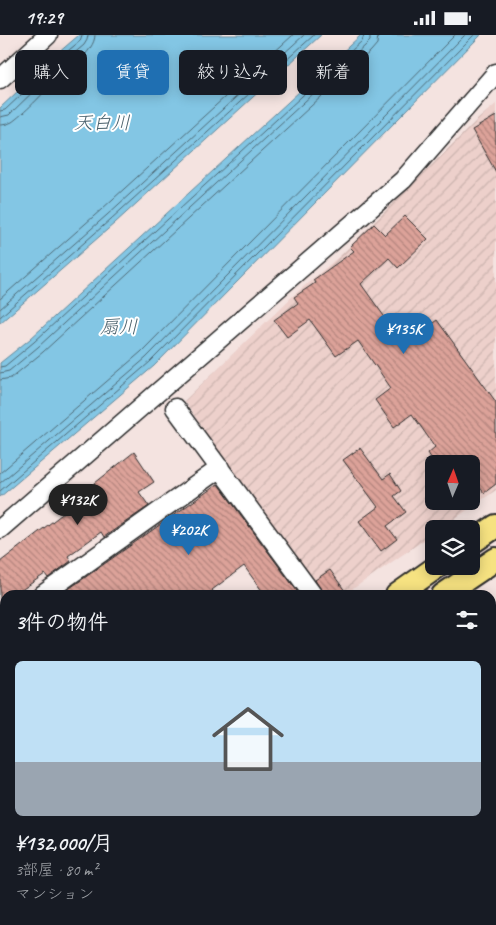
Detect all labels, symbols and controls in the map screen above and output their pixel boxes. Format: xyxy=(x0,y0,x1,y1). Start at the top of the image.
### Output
text: 19:29 xyxy=(25,6,63,30)
chip: 購入 xyxy=(15,50,87,95)
chip: 賃貸 xyxy=(97,50,169,95)
chip: 絞り込み xyxy=(179,50,287,95)
chip: 新着 xyxy=(297,50,369,95)
water label: 天白川 xyxy=(73,111,131,135)
pin: ¥135K xyxy=(369,313,439,355)
water label: 扇川 xyxy=(100,315,138,339)
text: ¥135K xyxy=(386,319,422,339)
north arrow xyxy=(425,455,480,510)
map controls xyxy=(425,455,480,575)
pin: ¥132K xyxy=(43,483,113,526)
text: ¥132K xyxy=(60,490,96,510)
pin: ¥202K xyxy=(154,513,224,556)
text: ¥202K xyxy=(171,520,207,540)
button: layers xyxy=(425,520,480,575)
icon: filters xyxy=(453,606,481,634)
text: 3件の物件 xyxy=(15,609,108,635)
icon: home xyxy=(203,694,293,784)
text: ¥132,000/月 xyxy=(15,830,113,856)
text: 3部屋 · 80 m² xyxy=(15,860,97,880)
text: マンション xyxy=(15,884,94,904)

